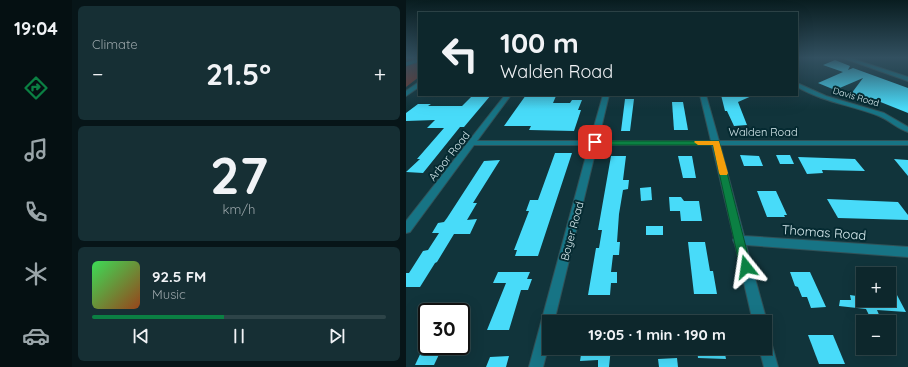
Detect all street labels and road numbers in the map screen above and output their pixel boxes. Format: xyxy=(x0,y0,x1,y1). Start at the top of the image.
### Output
street label: Davis Road xyxy=(832,85,880,108)
street label: Walden Road xyxy=(728,125,798,139)
street label: Arbor Road xyxy=(425,128,473,184)
street label: Boyer Road xyxy=(557,200,587,262)
street label: Thomas Road xyxy=(781,221,867,243)

